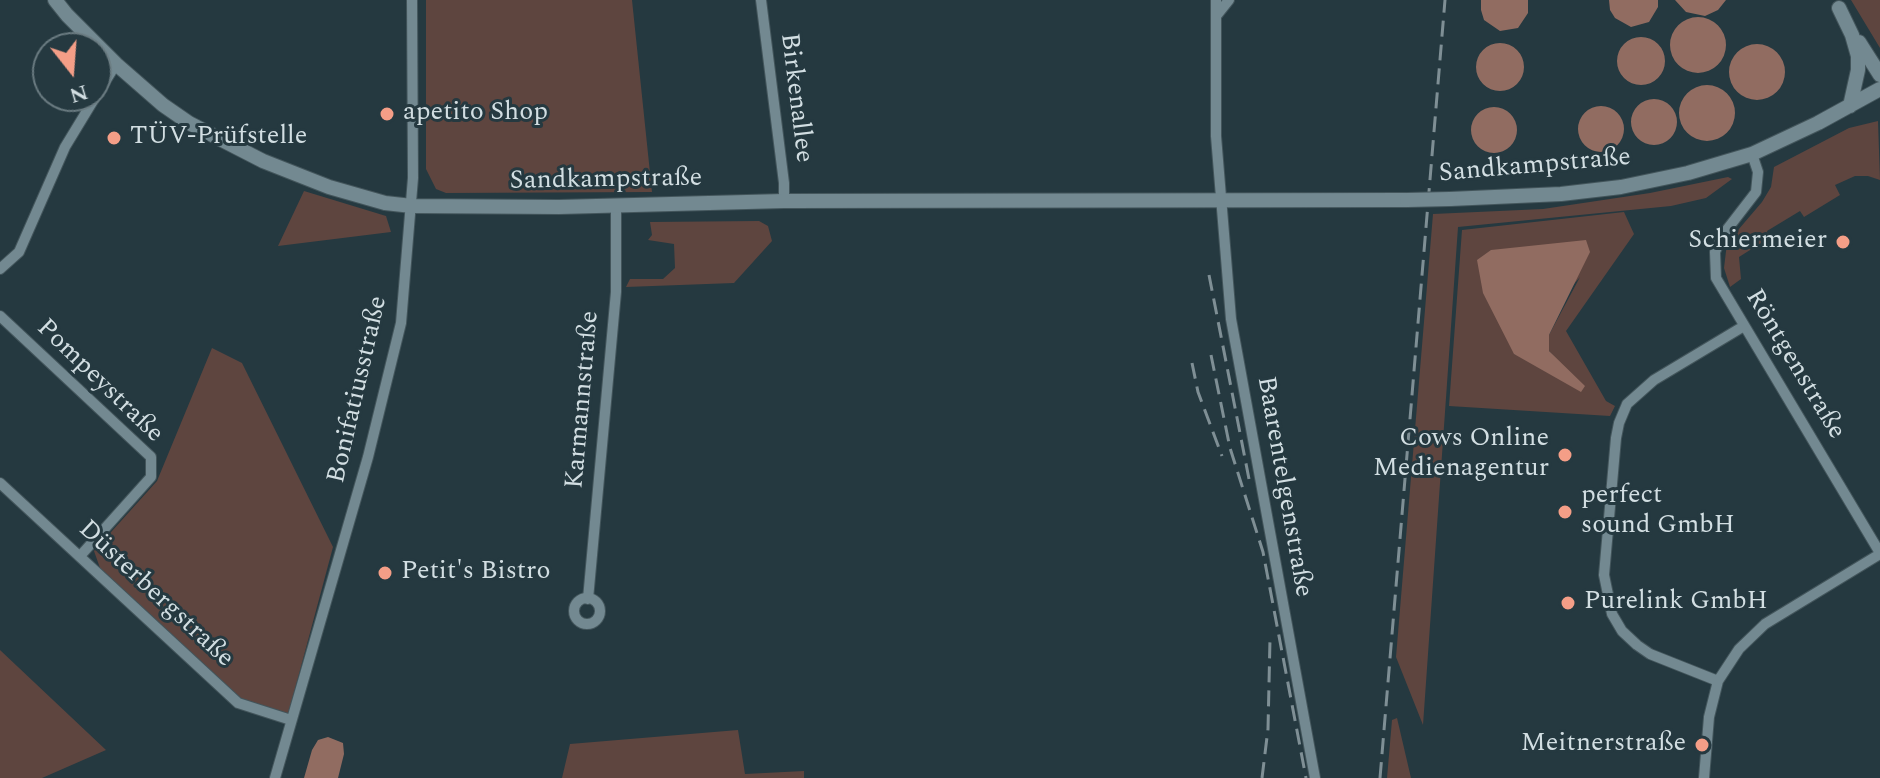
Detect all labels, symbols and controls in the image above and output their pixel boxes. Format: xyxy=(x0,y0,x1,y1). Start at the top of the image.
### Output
street label: Birkenallee xyxy=(772,31,818,165)
north arrow xyxy=(32,32,112,112)
text: N xyxy=(65,75,92,112)
place label: apetito Shop xyxy=(403,98,548,130)
marker: apetito Shop xyxy=(378,105,396,123)
place label: TÜV-Prüfstelle xyxy=(130,122,307,154)
marker: TÜV-Prüfstelle xyxy=(105,129,123,147)
street label: Sandkampstraße xyxy=(1438,143,1632,191)
street label: Sandkampstraße xyxy=(509,164,703,198)
place label: Schiermeier xyxy=(1688,226,1827,258)
marker: Schiermeier xyxy=(1834,233,1852,251)
street label: Röntgenstraße xyxy=(1737,284,1851,446)
street label: Bonifatiusstraße xyxy=(322,293,396,487)
street label: Karmannstraße xyxy=(561,310,607,490)
street label: Pompeystraße xyxy=(29,314,169,450)
street label: Baarentelgenstraße xyxy=(1248,374,1318,600)
place label: Cows Online Medienagentur xyxy=(1373,424,1549,486)
marker: Cows Online Medienagentur xyxy=(1556,446,1574,464)
place label: perfect sound GmbH xyxy=(1581,481,1735,542)
marker: perfect sound GmbH xyxy=(1556,503,1574,521)
street label: Düsterbergstraße xyxy=(71,515,239,675)
place label: Petit's Bistro xyxy=(401,557,550,589)
marker: Petit's Bistro xyxy=(376,564,394,582)
place label: Purelink GmbH xyxy=(1584,587,1768,619)
marker: Purelink GmbH xyxy=(1559,594,1577,612)
place label: Meitnerstraße xyxy=(1521,729,1686,761)
marker: Meitnerstraße xyxy=(1693,736,1711,754)

